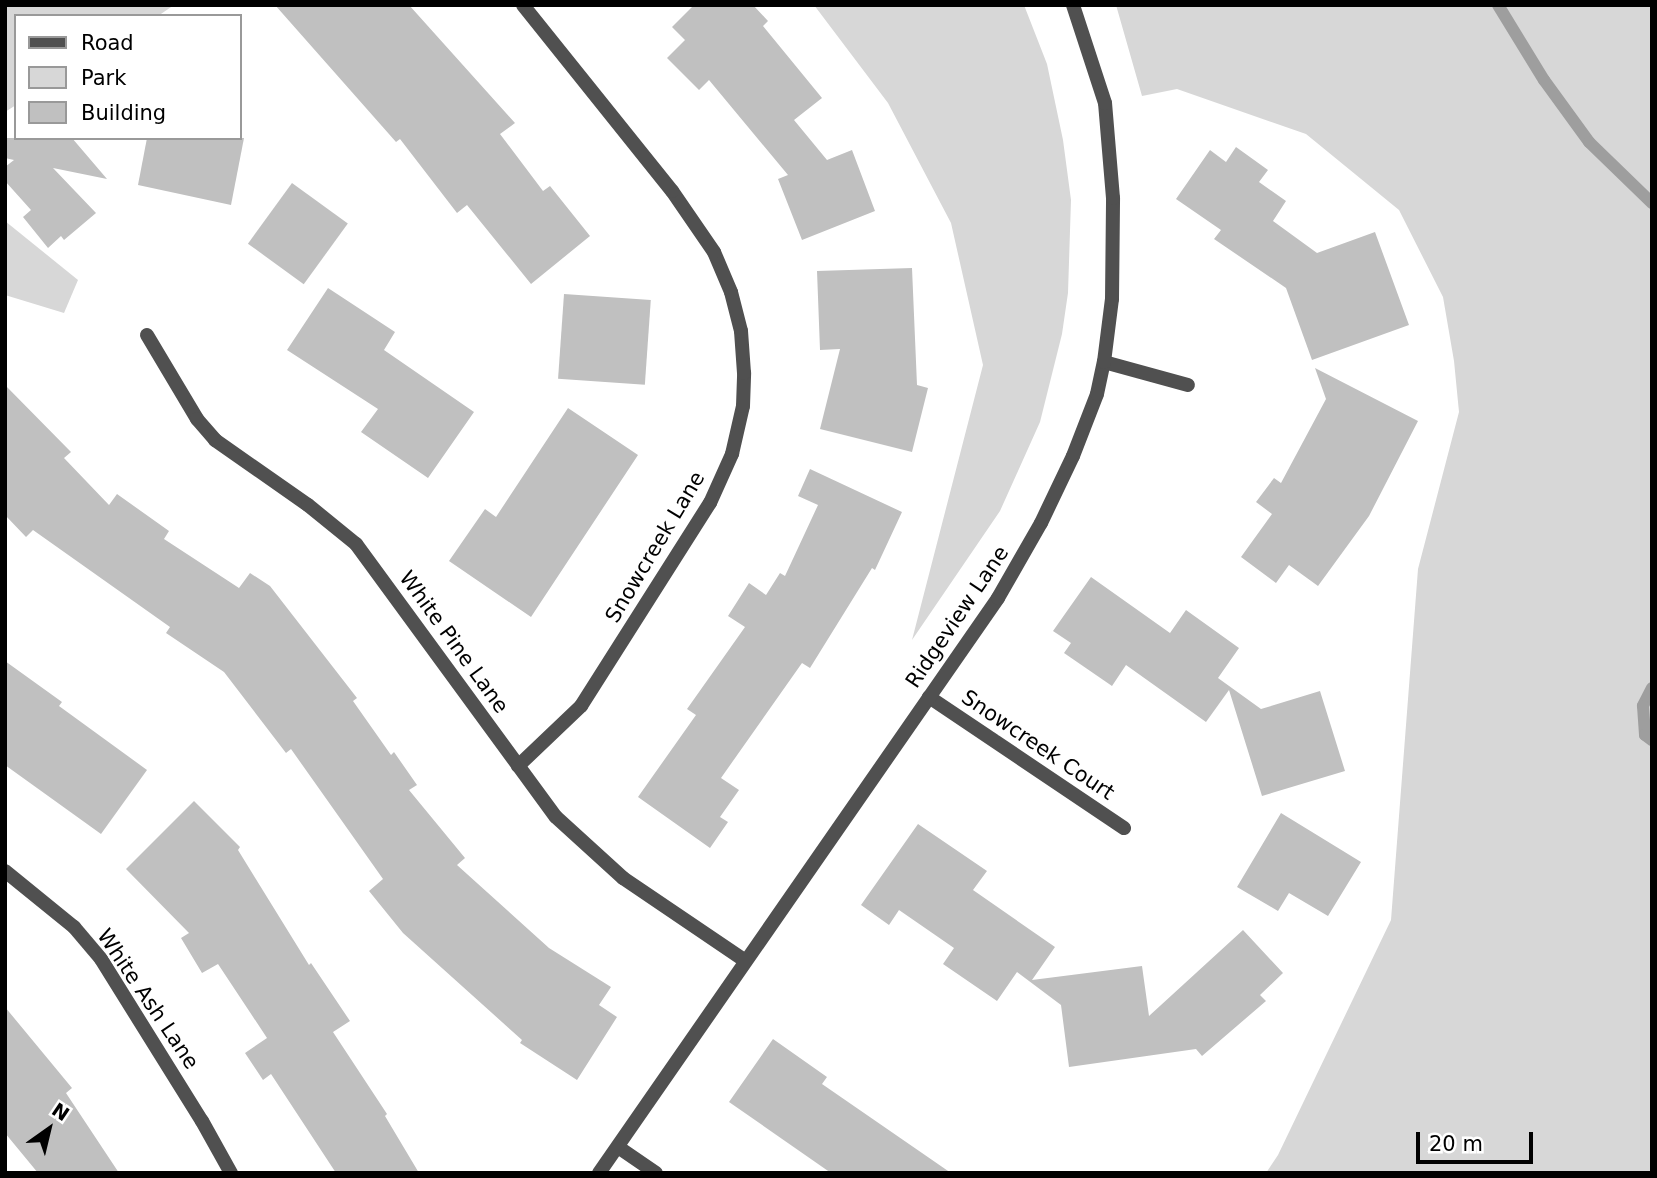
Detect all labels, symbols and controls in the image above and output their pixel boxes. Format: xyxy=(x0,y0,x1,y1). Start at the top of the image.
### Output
legend xyxy=(14,14,242,140)
text: Road xyxy=(81,31,134,55)
text: Park xyxy=(81,66,126,90)
text: Building xyxy=(81,101,166,125)
street label: Snowcreek Lane xyxy=(600,467,710,627)
street label: Ridgeview Lane xyxy=(900,541,1014,693)
street label: White Pine Lane xyxy=(394,566,514,718)
street label: Snowcreek Court xyxy=(957,685,1119,805)
street label: White Ash Lane xyxy=(92,924,204,1074)
north arrow xyxy=(14,1094,84,1164)
text: N xyxy=(48,1098,73,1125)
scale bar xyxy=(1419,1118,1536,1162)
text: 20 m xyxy=(1429,1132,1483,1156)

